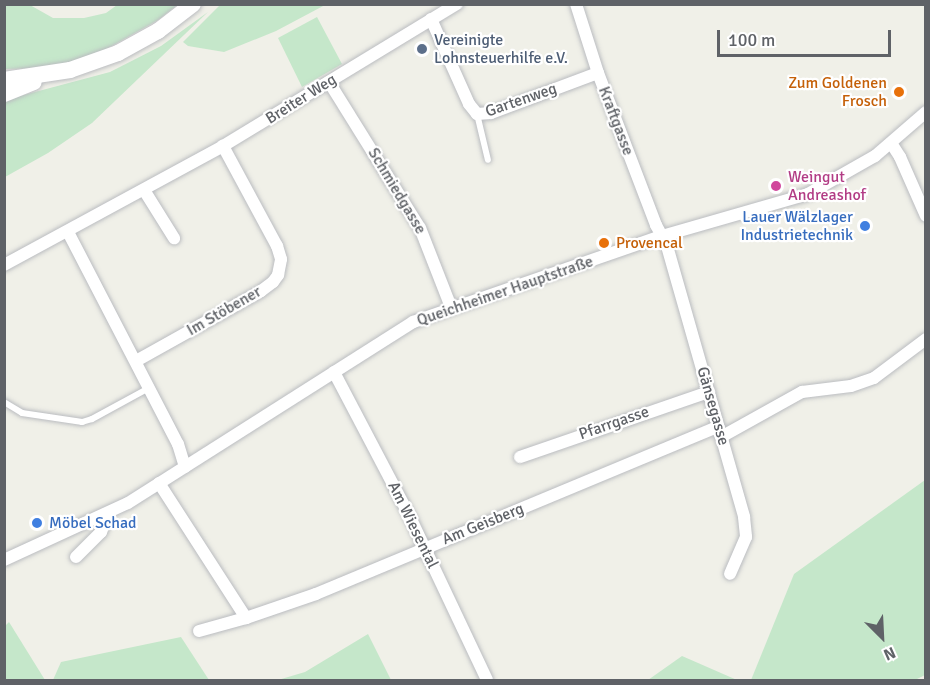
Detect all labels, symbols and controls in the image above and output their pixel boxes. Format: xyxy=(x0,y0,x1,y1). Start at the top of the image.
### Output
scale bar xyxy=(720,18,894,56)
text: 100 m xyxy=(728,29,775,51)
place label: Vereinigte Lohnsteuerhilfe e.V. xyxy=(434,30,568,68)
marker: Vereinigte Lohnsteuerhilfe e.V. xyxy=(415,42,429,56)
street label: Breiter Weg xyxy=(262,70,340,128)
place label: Zum Goldenen Frosch xyxy=(788,73,887,111)
street label: Gartenweg xyxy=(483,79,559,121)
street label: Kraftgasse xyxy=(594,84,638,158)
marker: Zum Goldenen Frosch xyxy=(892,85,906,99)
street label: Schmiedgasse xyxy=(364,144,430,238)
place label: Weingut Andreashof xyxy=(788,167,866,205)
marker: Weingut Andreashof xyxy=(769,179,783,193)
place label: Lauer Wälzlager Industrietechnik xyxy=(740,207,853,245)
marker: Lauer Wälzlager Industrietechnik xyxy=(858,219,872,233)
place label: Provencal xyxy=(616,233,683,253)
marker: Provencal xyxy=(597,236,611,250)
street label: Queichheimer Hauptstraße xyxy=(414,252,596,330)
street label: Im Stöbener xyxy=(183,282,265,340)
street label: Gänsegasse xyxy=(693,365,733,447)
street label: Pfarrgasse xyxy=(576,402,652,444)
street label: Am Wiesental xyxy=(384,478,442,572)
street label: Am Geisberg xyxy=(439,499,527,549)
place label: Möbel Schad xyxy=(49,513,137,533)
marker: Möbel Schad xyxy=(30,516,44,530)
north arrow xyxy=(852,607,912,667)
text: N xyxy=(880,642,898,665)

